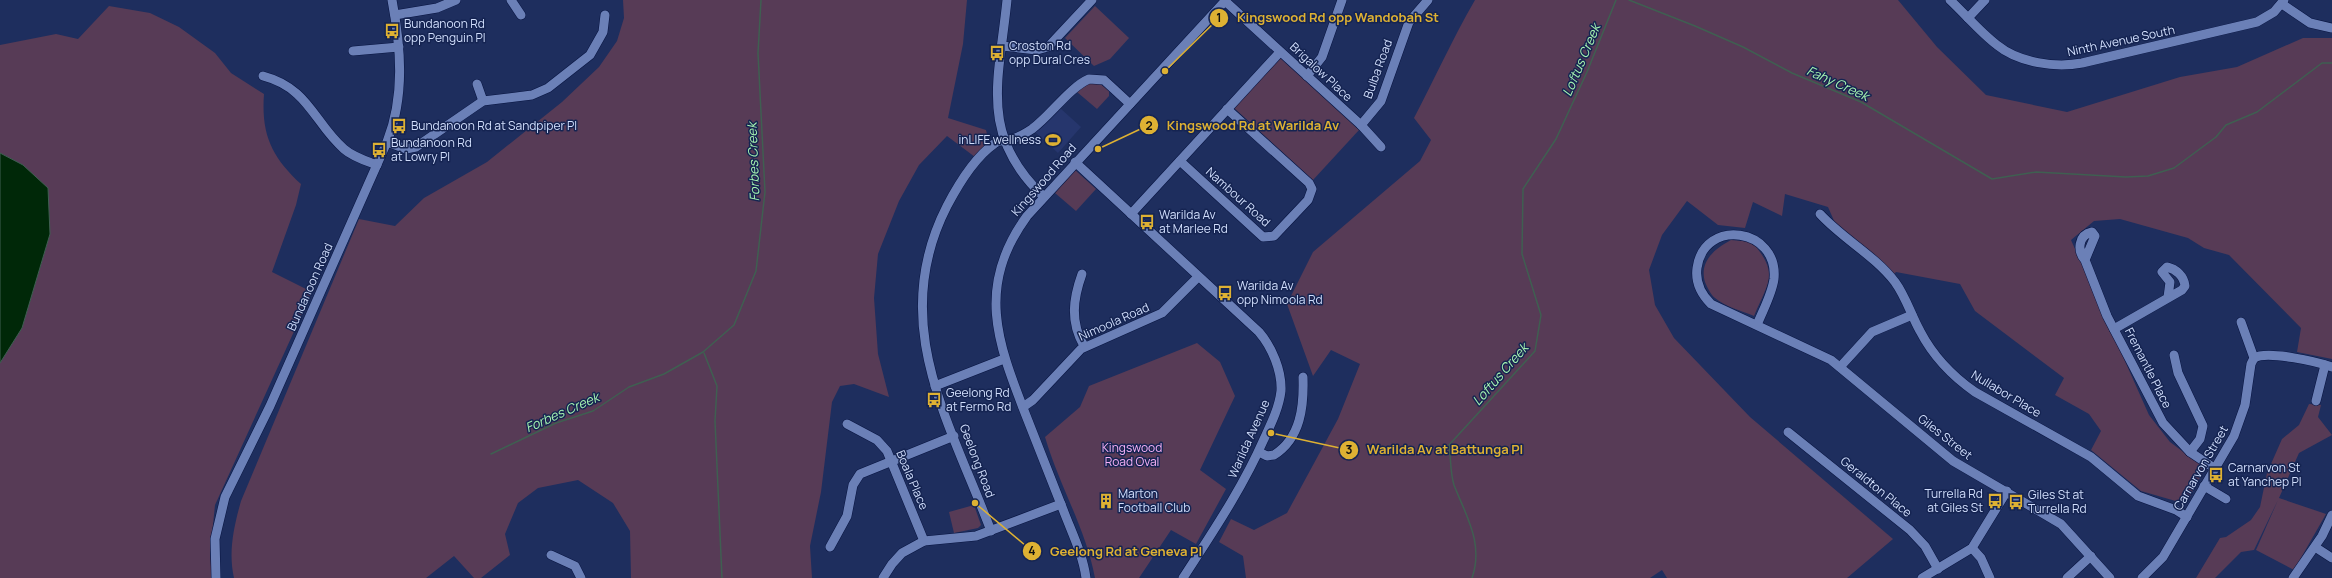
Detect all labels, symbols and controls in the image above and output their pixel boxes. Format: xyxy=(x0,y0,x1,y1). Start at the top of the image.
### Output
callout: Kingswood Rd opp Wandobah St xyxy=(1209,5,1447,30)
text: Kingswood Rd opp Wandobah St xyxy=(1237,8,1439,26)
text: 1 xyxy=(1216,9,1222,26)
place label: Bundanoon Rd opp Penguin Pl xyxy=(404,15,486,46)
water label: Loftus Creek xyxy=(1558,19,1605,99)
street label: Ninth Avenue South xyxy=(2066,21,2176,60)
bus stop icon: Bundanoon Rd opp Penguin Pl xyxy=(383,22,401,40)
place label: Croston Rd opp Dural Cres xyxy=(1009,37,1090,68)
street label: Bulba Road xyxy=(1359,37,1396,101)
street label: Brigalow Place xyxy=(1286,38,1356,105)
bus stop icon: Croston Rd opp Dural Cres xyxy=(988,44,1006,62)
water label: Fahy Creek xyxy=(1804,61,1874,106)
callout: Kingswood Rd at Warilda Av xyxy=(1139,113,1347,138)
text: Kingswood Rd at Warilda Av xyxy=(1167,116,1339,134)
bus stop icon: Bundanoon Rd at Sandpiper Pl xyxy=(390,117,408,135)
place label: Bundanoon Rd at Sandpiper Pl xyxy=(411,117,577,134)
text: 2 xyxy=(1145,117,1153,134)
water label: Forbes Creek xyxy=(743,120,763,202)
place label: inLIFE wellness xyxy=(959,131,1041,148)
sports icon: inLIFE wellness xyxy=(1044,131,1062,149)
place label: Bundanoon Rd at Lowry Pl xyxy=(391,134,472,165)
street label: Kingswood Road xyxy=(1007,140,1080,220)
bus stop icon: Bundanoon Rd at Lowry Pl xyxy=(370,141,388,159)
street label: Nambour Road xyxy=(1202,163,1274,230)
place label: Warilda Av at Marlee Rd xyxy=(1159,206,1228,237)
bus stop icon: Warilda Av at Marlee Rd xyxy=(1138,213,1156,231)
street label: Bundanoon Road xyxy=(283,240,337,333)
place label: Warilda Av opp Nimoola Rd xyxy=(1237,277,1323,308)
bus stop icon: Warilda Av opp Nimoola Rd xyxy=(1216,284,1234,302)
street label: Nimoola Road xyxy=(1076,298,1152,345)
street label: Fremantle Place xyxy=(2121,325,2176,411)
water label: Loftus Creek xyxy=(1468,337,1534,409)
street label: Nullabor Place xyxy=(1968,366,2044,421)
place label: Geelong Rd at Fermo Rd xyxy=(946,384,1011,415)
water label: Forbes Creek xyxy=(522,387,604,436)
bus stop icon: Geelong Rd at Fermo Rd xyxy=(925,391,943,409)
street label: Warilda Avenue xyxy=(1224,397,1274,481)
street label: Giles Street xyxy=(1914,410,1976,463)
street label: Geelong Road xyxy=(956,422,999,500)
street label: Carnarvon Street xyxy=(2169,422,2232,513)
callout: Warilda Av at Battunga Pl xyxy=(1339,437,1531,462)
park label: Kingswood Road Oval xyxy=(1102,439,1162,470)
text: Warilda Av at Battunga Pl xyxy=(1367,440,1523,458)
text: 3 xyxy=(1346,441,1353,458)
street label: Boala Place xyxy=(892,447,933,512)
street label: Geraldton Place xyxy=(1837,452,1916,521)
place label: Carnarvon St at Yanchep Pl xyxy=(2228,459,2302,490)
bus stop icon: Carnarvon St at Yanchep Pl xyxy=(2207,466,2225,484)
place label: Marton Football Club xyxy=(1118,485,1190,516)
place label: Turrella Rd at Giles St xyxy=(1924,485,1983,516)
place label: Giles St at Turrella Rd xyxy=(2028,486,2087,517)
building icon: Marton Football Club xyxy=(1097,492,1115,510)
bus stop icon: Turrella Rd at Giles St xyxy=(1986,492,2004,510)
bus stop icon: Giles St at Turrella Rd xyxy=(2007,493,2025,511)
callout: Geelong Rd at Geneva Pl xyxy=(1022,539,1210,564)
text: 4 xyxy=(1028,542,1036,559)
text: Geelong Rd at Geneva Pl xyxy=(1050,542,1202,560)

